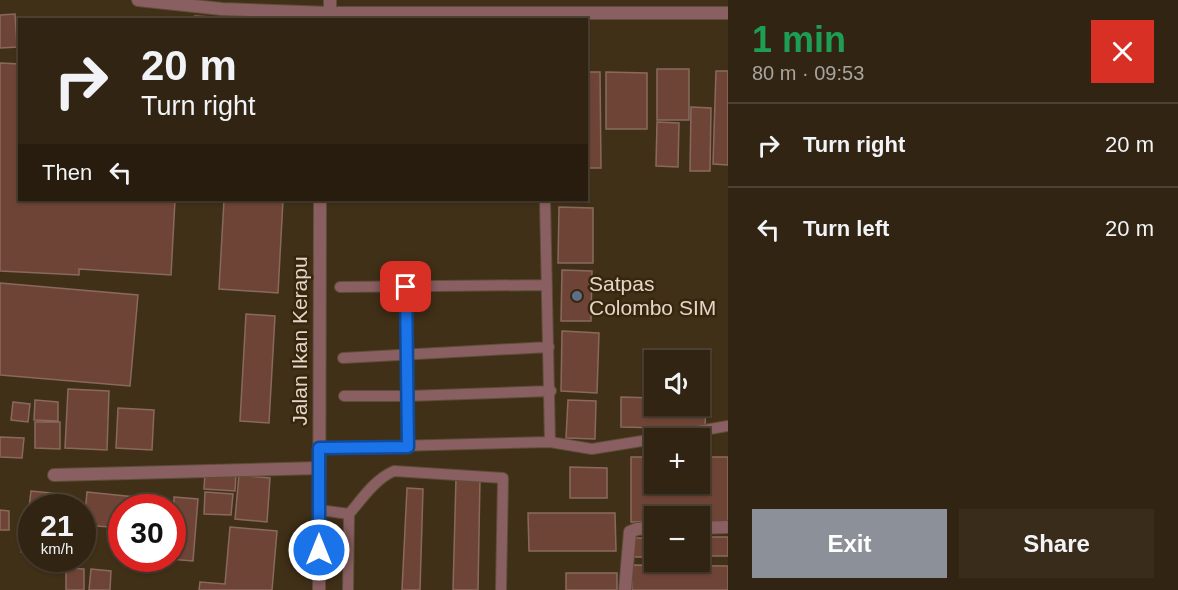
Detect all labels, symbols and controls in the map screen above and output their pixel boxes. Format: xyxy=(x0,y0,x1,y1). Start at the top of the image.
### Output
text: 1 min xyxy=(752,19,846,60)
button: close xyxy=(1091,20,1154,83)
icon: right xyxy=(42,42,120,120)
text: 20 m xyxy=(141,42,237,89)
text: 80 m · 09:53 xyxy=(752,62,864,84)
text: Turn right xyxy=(141,91,256,121)
icon: right xyxy=(752,129,785,162)
text: Turn right xyxy=(803,132,905,157)
text: 20 m xyxy=(1105,132,1154,157)
icon: left xyxy=(104,156,137,189)
text: Then xyxy=(42,160,92,185)
icon: left xyxy=(752,213,785,246)
text: Turn left xyxy=(803,216,889,241)
text: 20 m xyxy=(1105,216,1154,241)
street label: Jalan Ikan Kerapu xyxy=(288,256,311,426)
pin xyxy=(380,261,431,312)
icon: arrive xyxy=(389,270,422,303)
place label: Satpas Colombo SIM xyxy=(589,272,716,319)
marker: Satpas Colombo SIM xyxy=(570,289,584,303)
map controls xyxy=(644,350,710,572)
button: sound xyxy=(644,350,710,416)
button: + xyxy=(644,428,710,494)
speed limit sign: 30 xyxy=(108,494,186,572)
button: − xyxy=(644,506,710,572)
text: 21 xyxy=(40,509,74,542)
button: Exit xyxy=(752,509,947,578)
button: Share xyxy=(959,509,1154,578)
position arrow xyxy=(287,518,351,582)
text: km/h xyxy=(41,540,73,557)

